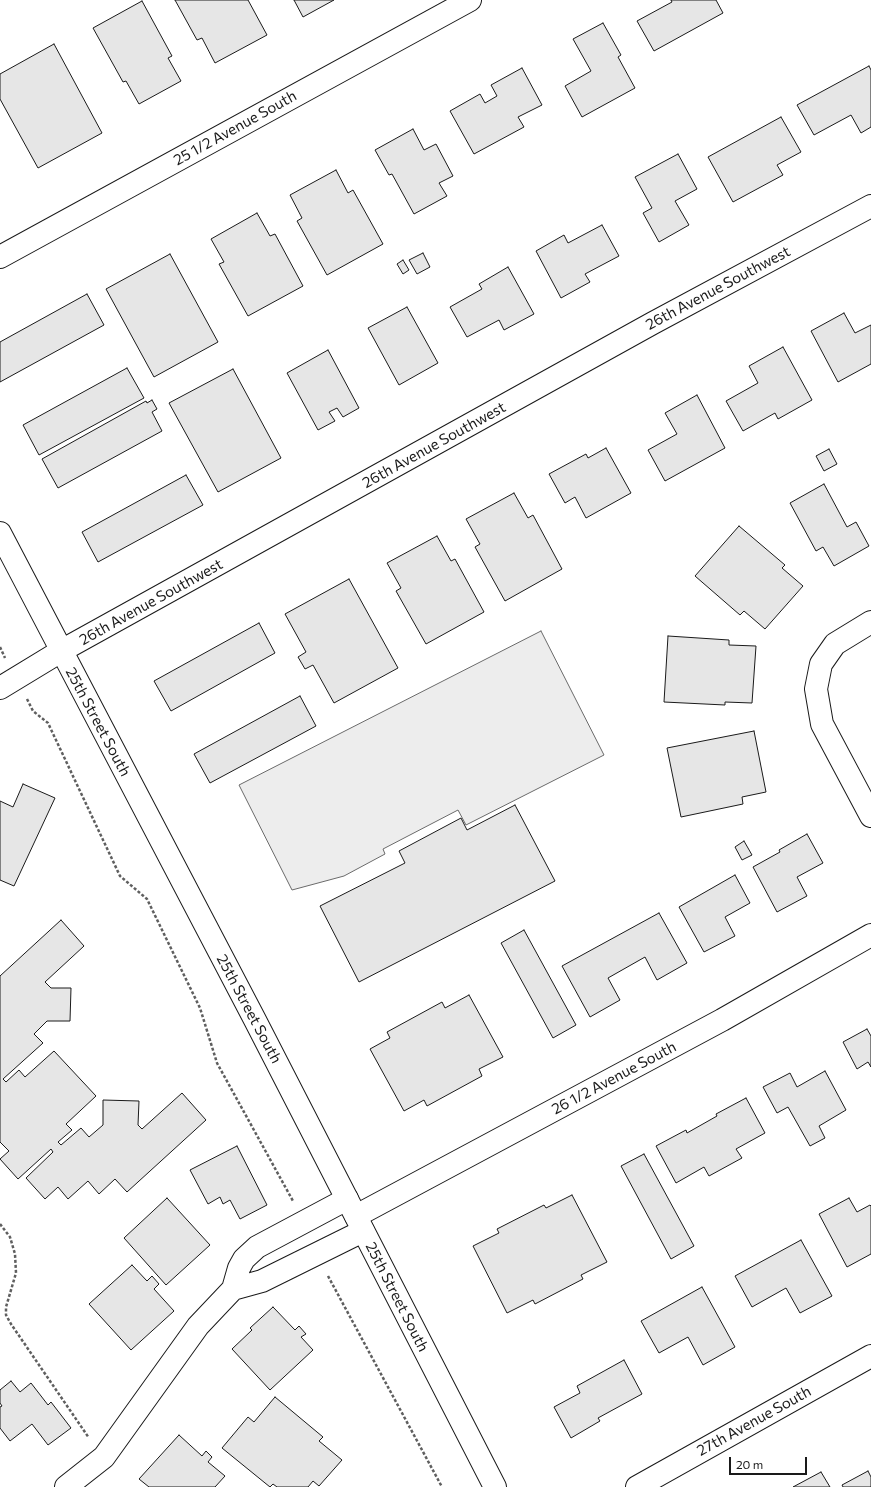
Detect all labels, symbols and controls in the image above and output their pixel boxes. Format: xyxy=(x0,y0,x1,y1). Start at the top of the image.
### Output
street label: 25 1/2 Avenue South xyxy=(170,87,300,169)
street label: 26th Avenue Southwest xyxy=(643,242,793,334)
street label: 26th Avenue Southwest xyxy=(359,398,509,492)
street label: 26th Avenue Southwest xyxy=(76,555,226,649)
street label: 25th Street South xyxy=(62,664,134,780)
street label: 25th Street South xyxy=(213,951,285,1067)
street label: 26 1/2 Avenue South xyxy=(549,1038,679,1118)
street label: 25th Street South xyxy=(362,1239,432,1355)
street label: 27th Avenue South xyxy=(694,1382,814,1460)
scale bar xyxy=(731,1449,809,1475)
text: 20 m xyxy=(736,1457,763,1471)

